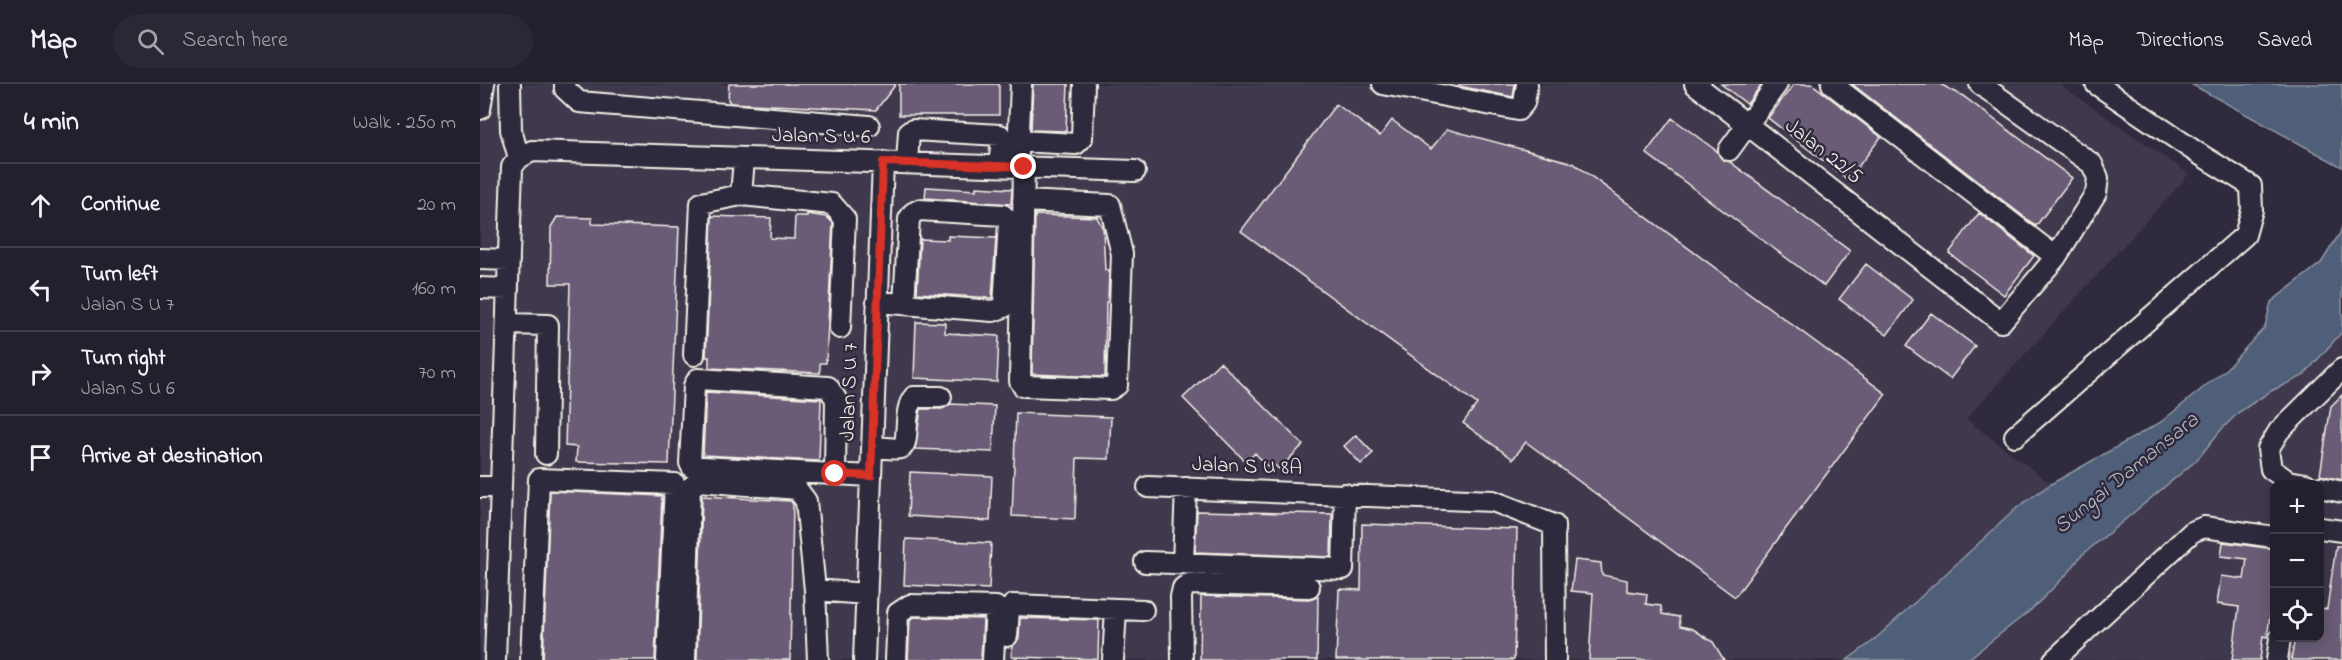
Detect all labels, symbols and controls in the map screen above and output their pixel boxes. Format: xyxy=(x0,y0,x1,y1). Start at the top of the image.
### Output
search box xyxy=(113,14,533,68)
text: Map xyxy=(30,21,77,62)
icon: search xyxy=(134,25,167,58)
text: Search here xyxy=(182,25,288,57)
text: Map xyxy=(2068,26,2104,56)
text: Directions xyxy=(2137,26,2224,56)
text: Saved xyxy=(2257,26,2312,56)
text: 4 min xyxy=(24,104,79,142)
text: Walk · 250 m xyxy=(353,109,456,138)
street label: Jalan 22/5 xyxy=(1778,112,1868,192)
street label: Jalan S U 6 xyxy=(771,121,871,153)
route end xyxy=(1010,153,1036,179)
icon: ahead xyxy=(24,189,57,222)
text: Continue xyxy=(81,189,160,221)
text: 20 m xyxy=(417,191,456,220)
text: Turn left xyxy=(81,259,158,291)
icon: left xyxy=(24,273,57,306)
text: 160 m xyxy=(412,275,456,304)
text: Jalan S U 7 xyxy=(81,291,174,320)
street label: Jalan S U 7 xyxy=(833,342,867,441)
text: Turn right xyxy=(81,343,166,375)
icon: right xyxy=(24,357,57,390)
text: 70 m xyxy=(419,359,456,388)
text: Jalan S U 6 xyxy=(81,375,175,404)
water label: Sungai Damansara xyxy=(2048,405,2207,543)
icon: arrive xyxy=(24,441,57,474)
text: Arrive at destination xyxy=(81,441,263,473)
street label: Jalan S U 8A xyxy=(1191,450,1303,484)
route start xyxy=(821,460,847,486)
map controls xyxy=(2270,480,2324,642)
button: + xyxy=(2270,480,2324,534)
button: − xyxy=(2270,534,2324,588)
button: locate xyxy=(2270,588,2324,642)

